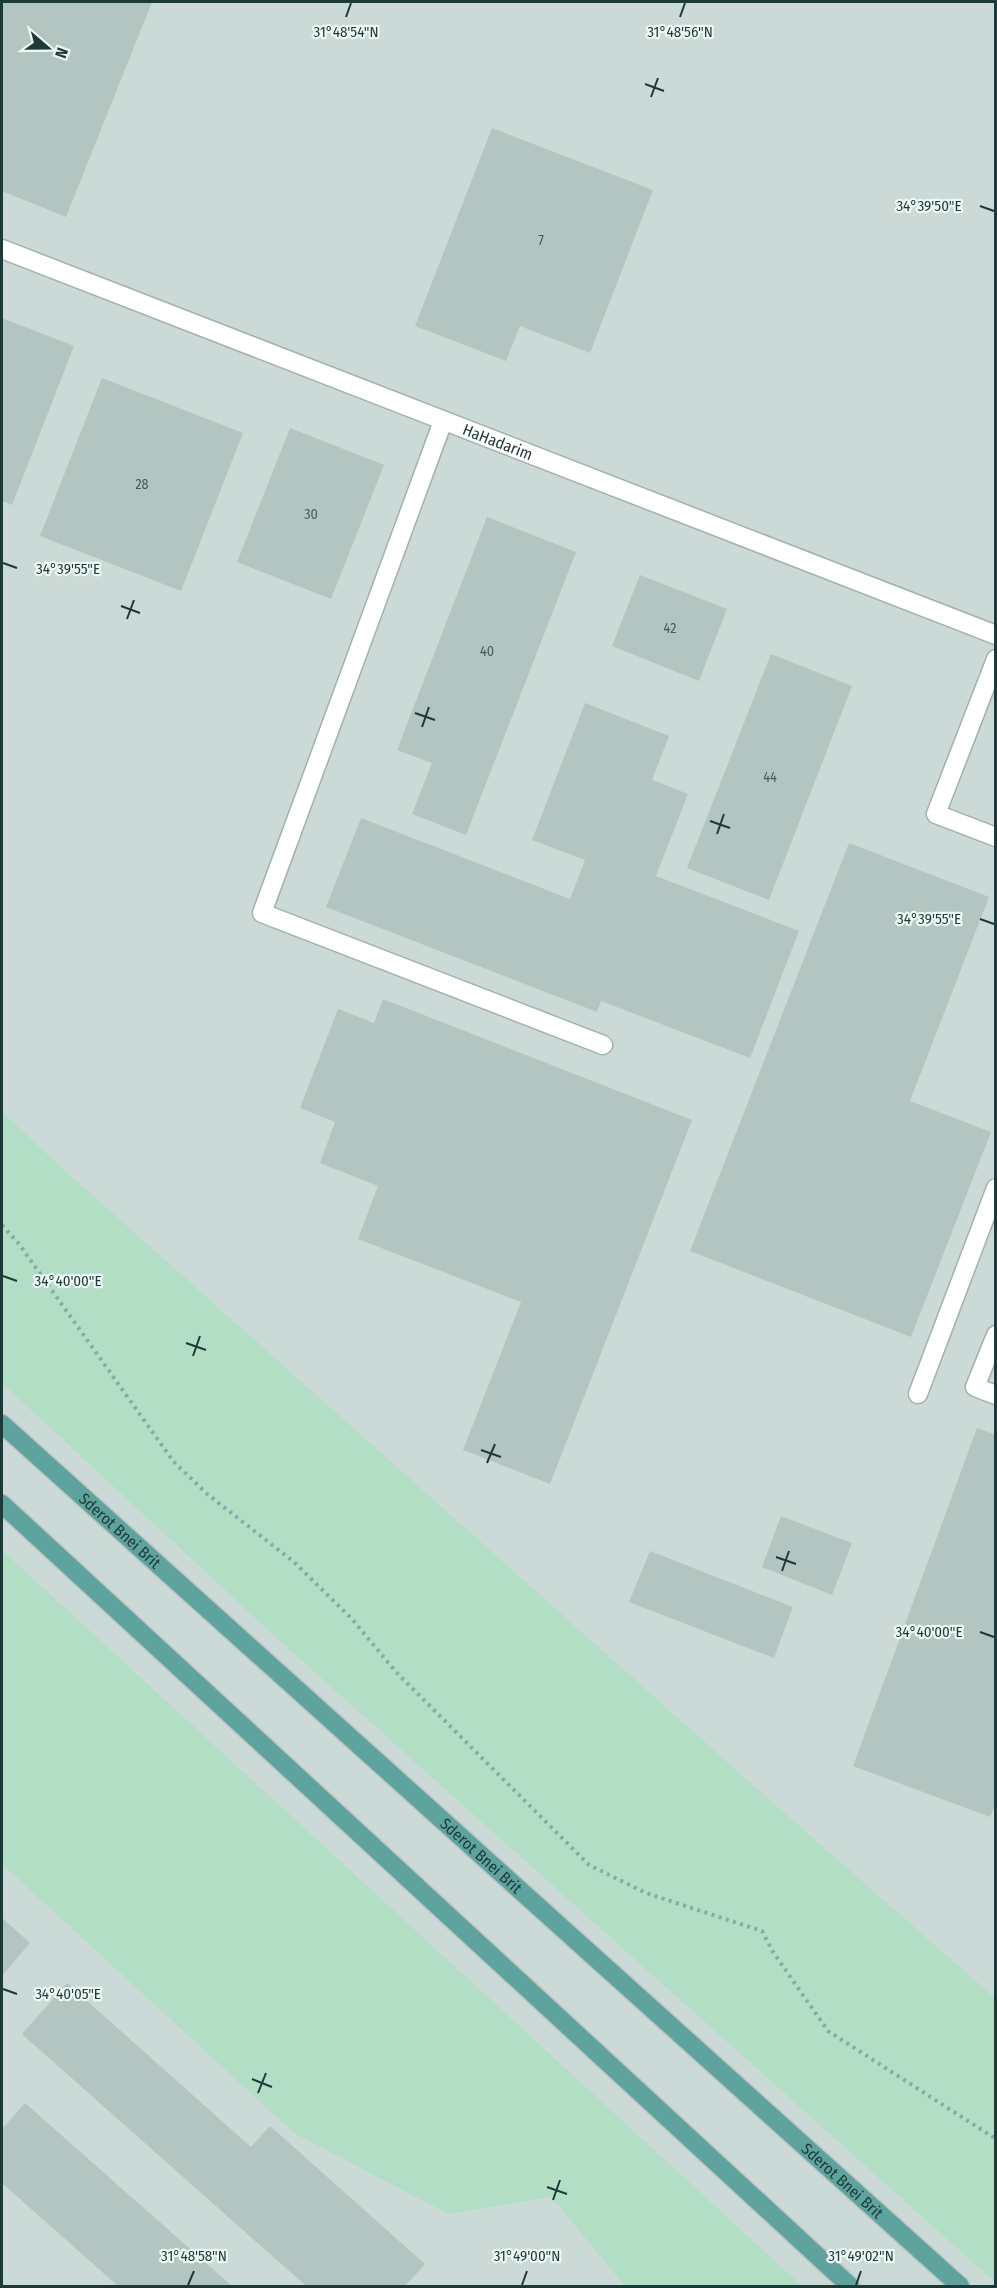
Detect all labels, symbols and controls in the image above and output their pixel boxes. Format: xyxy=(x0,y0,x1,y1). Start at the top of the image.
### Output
north arrow xyxy=(18,18,78,78)
text: 31°48'54"N xyxy=(313,23,379,41)
text: 31°48'56"N xyxy=(647,23,713,41)
text: N xyxy=(51,45,72,61)
text: 34°39'50"E xyxy=(896,197,962,215)
house number: 7 xyxy=(538,232,544,249)
street label: HaHadarim xyxy=(460,419,536,464)
house number: 28 xyxy=(135,476,149,493)
house number: 30 xyxy=(304,506,318,523)
text: 34°39'55"E xyxy=(36,560,100,578)
house number: 42 xyxy=(664,620,676,637)
house number: 40 xyxy=(480,643,494,660)
house number: 44 xyxy=(763,769,777,786)
text: 34°39'55"E xyxy=(897,910,961,928)
text: 34°40'00"E xyxy=(35,1272,101,1290)
street label: Sderot Bnei Brit xyxy=(75,1489,166,1573)
text: 34°40'00"E xyxy=(896,1623,962,1641)
street label: Sderot Bnei Brit xyxy=(437,1814,527,1898)
text: 34°40'05"E xyxy=(35,1985,101,2003)
street label: Sderot Bnei Brit xyxy=(798,2139,888,2223)
text: 31°48'58"N xyxy=(161,2247,227,2265)
text: 31°49'00"N xyxy=(494,2247,560,2265)
text: 31°49'02"N xyxy=(828,2247,894,2265)

